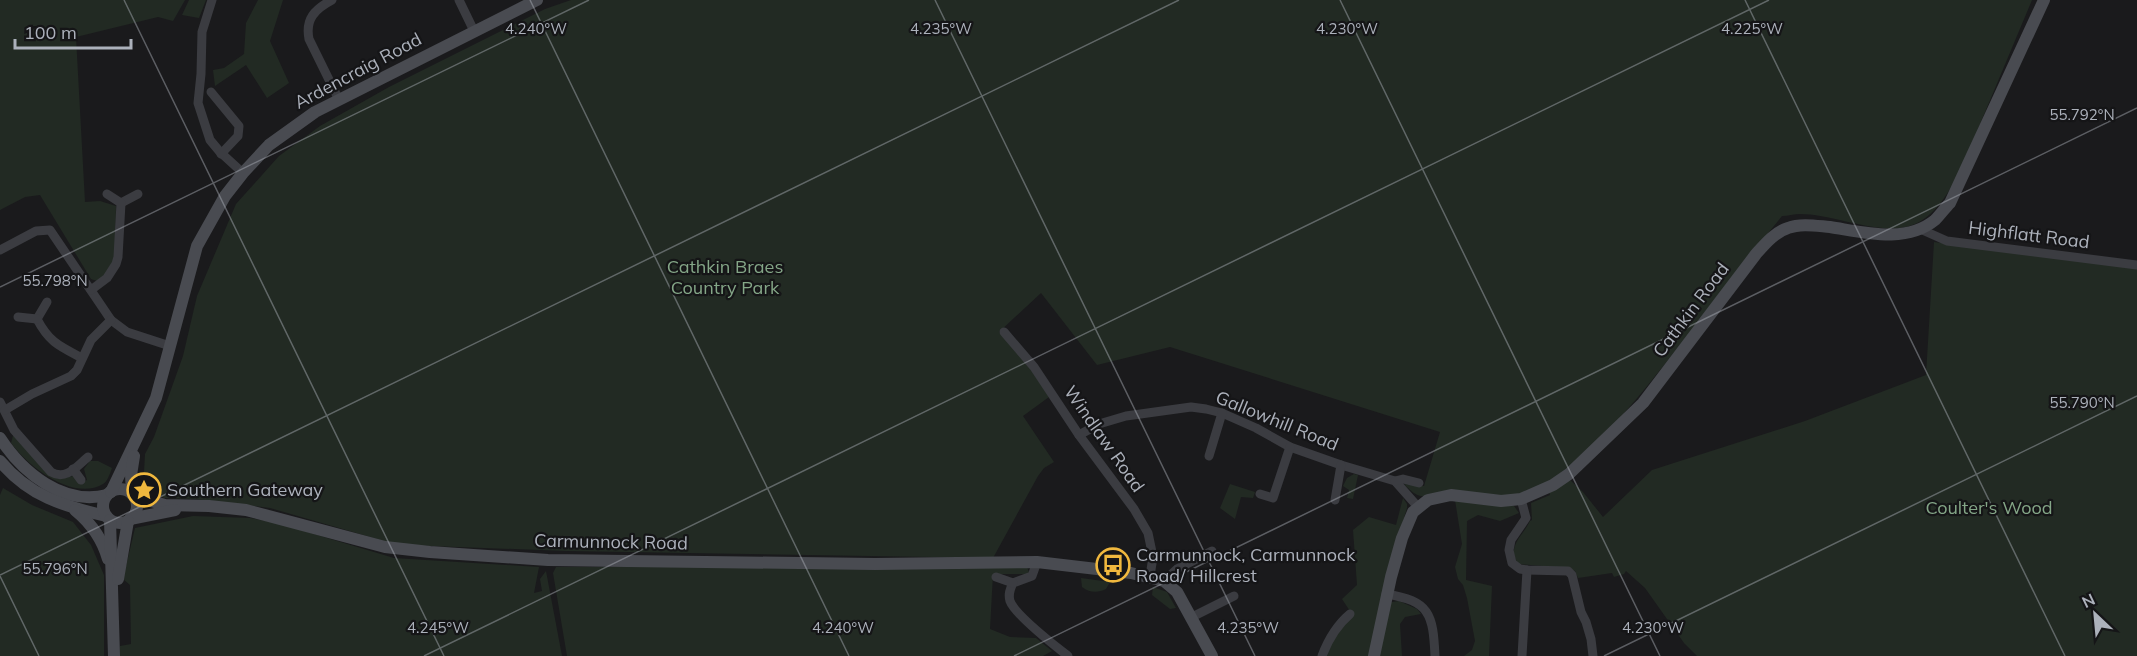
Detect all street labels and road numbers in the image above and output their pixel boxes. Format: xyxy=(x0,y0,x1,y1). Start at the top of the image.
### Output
street label: Ardencraig Road xyxy=(290,27,425,114)
street label: Highflatt Road xyxy=(1967,216,2091,253)
street label: Cathkin Road xyxy=(1648,258,1734,362)
street label: Windlaw Road xyxy=(1059,381,1150,497)
street label: Gallowhill Road xyxy=(1212,385,1342,456)
street label: Carmunnock Road xyxy=(534,529,688,554)

